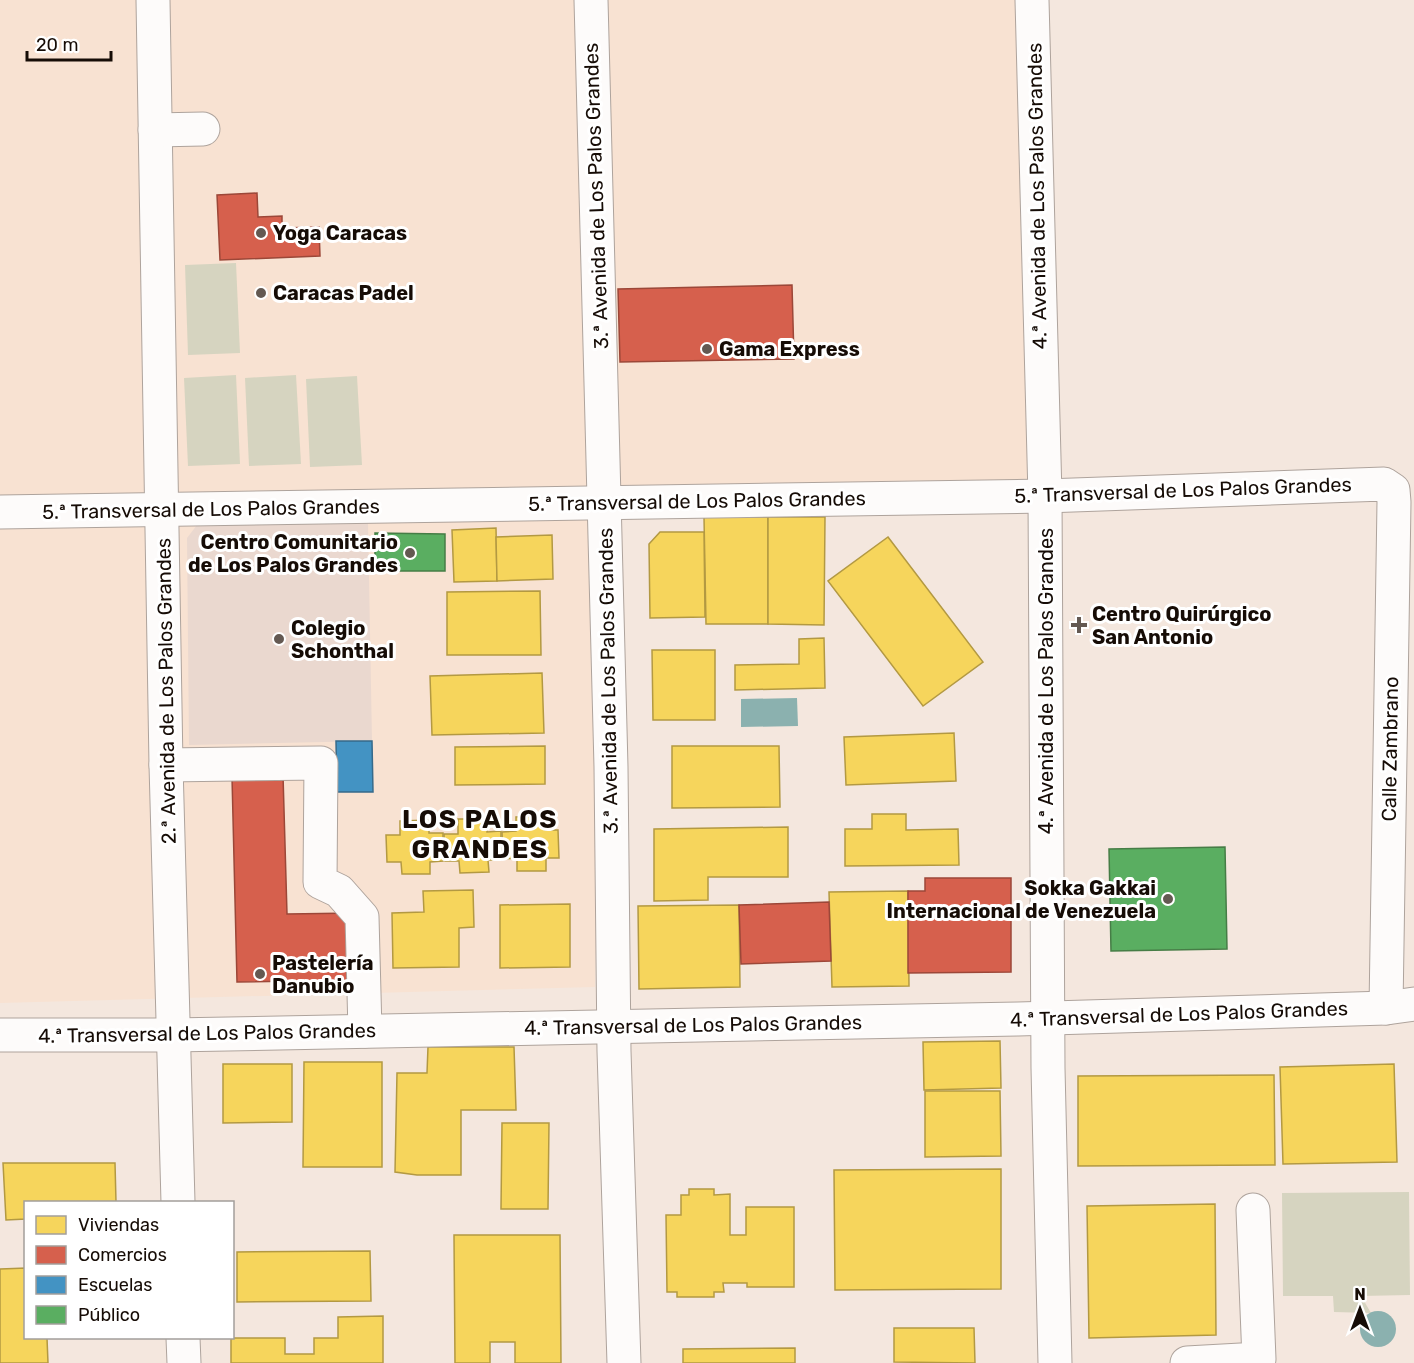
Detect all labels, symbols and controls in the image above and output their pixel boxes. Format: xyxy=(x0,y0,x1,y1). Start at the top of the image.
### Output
scale bar xyxy=(27,24,111,62)
text: 20 m xyxy=(36,34,78,56)
street label: 3.ª Avenida de Los Palos Grandes xyxy=(579,42,613,350)
street label: 4.ª Avenida de Los Palos Grandes xyxy=(1022,43,1052,349)
place label: Yoga Caracas xyxy=(273,221,407,245)
marker: Yoga Caracas xyxy=(254,226,268,240)
place label: Caracas Padel xyxy=(273,281,414,305)
marker: Caracas Padel xyxy=(254,286,268,300)
place label: Gama Express xyxy=(719,337,860,361)
marker: Gama Express xyxy=(700,342,714,356)
street label: 5.ª Transversal de Los Palos Grandes xyxy=(1014,472,1352,508)
street label: 5.ª Transversal de Los Palos Grandes xyxy=(528,486,866,516)
street label: 5.ª Transversal de Los Palos Grandes xyxy=(42,494,380,524)
street label: 3.ª Avenida de Los Palos Grandes xyxy=(593,528,623,834)
street label: 4.ª Avenida de Los Palos Grandes xyxy=(1034,528,1058,834)
place label: Centro Comunitario de Los Palos Grandes xyxy=(188,530,398,577)
street label: 2.ª Avenida de Los Palos Grandes xyxy=(151,538,181,844)
marker: Centro Comunitario de Los Palos Grandes xyxy=(403,546,417,560)
place label: Centro Quirúrgico San Antonio xyxy=(1092,602,1272,649)
place label: Colegio Schonthal xyxy=(291,616,394,663)
marker: Centro Quirúrgico San Antonio xyxy=(1070,616,1088,634)
marker: Colegio Schonthal xyxy=(272,632,286,646)
street label: Calle Zambrano xyxy=(1377,676,1403,822)
district label: LOS PALOS GRANDES xyxy=(402,804,558,865)
place label: Sokka Gakkai Internacional de Venezuela xyxy=(887,876,1156,923)
marker: Sokka Gakkai Internacional de Venezuela xyxy=(1161,892,1175,906)
place label: Pastelería Danubio xyxy=(272,951,374,998)
marker: Pastelería Danubio xyxy=(253,967,267,981)
street label: 4.ª Transversal de Los Palos Grandes xyxy=(1010,996,1348,1032)
street label: 4.ª Transversal de Los Palos Grandes xyxy=(524,1010,862,1040)
street label: 4.ª Transversal de Los Palos Grandes xyxy=(38,1018,376,1048)
legend xyxy=(24,1201,234,1339)
text: Viviendas xyxy=(78,1214,159,1236)
text: Comercios xyxy=(78,1244,167,1266)
text: Escuelas xyxy=(78,1274,152,1296)
north arrow xyxy=(1330,1279,1390,1339)
text: N xyxy=(1354,1285,1366,1304)
text: Público xyxy=(78,1304,140,1326)

